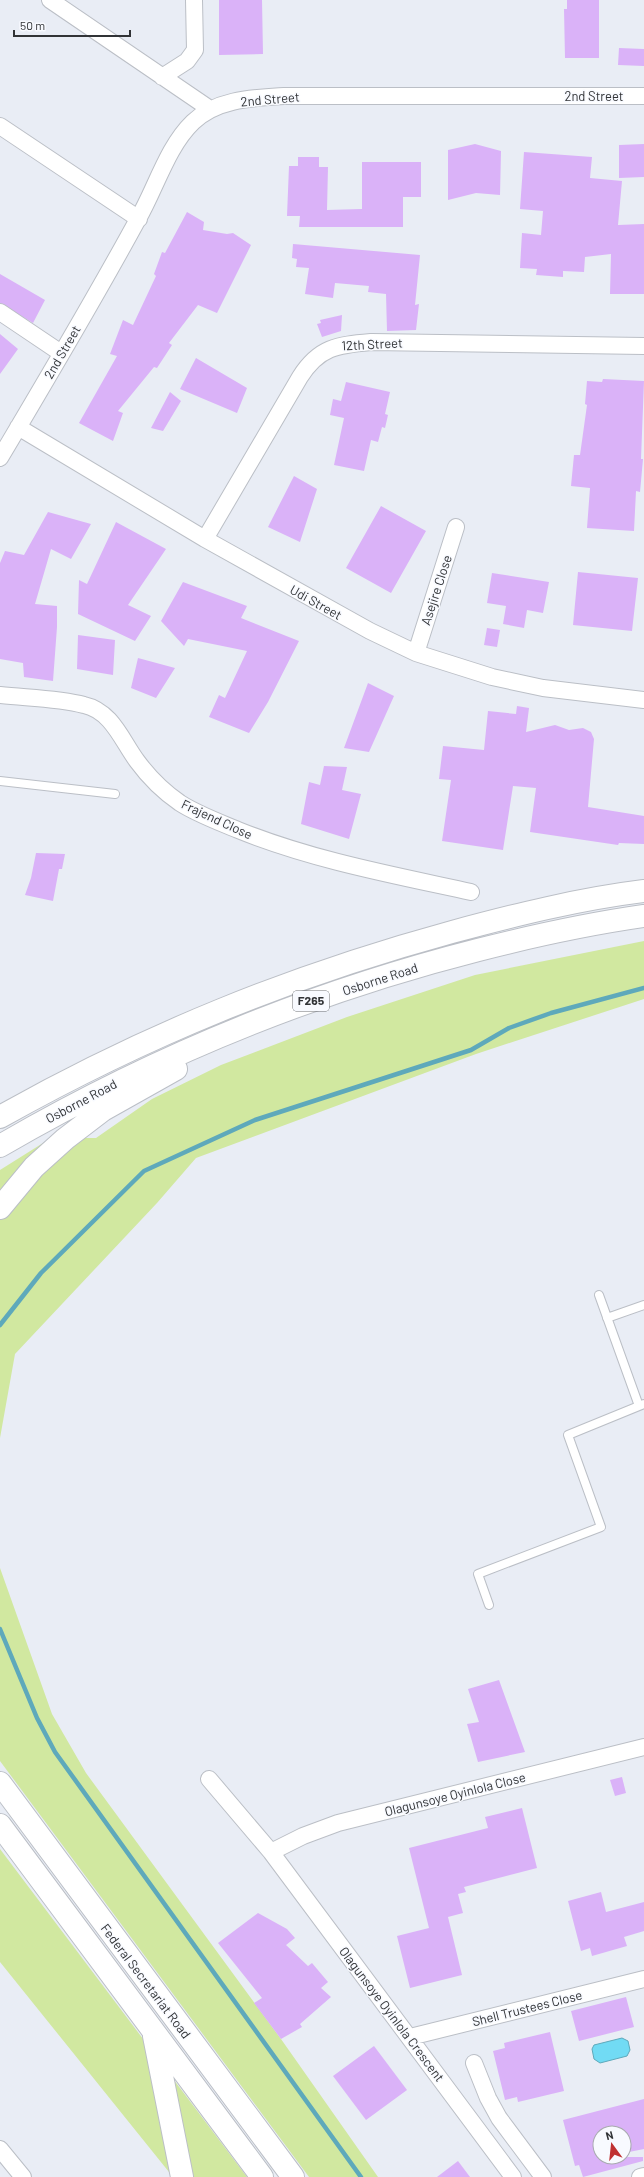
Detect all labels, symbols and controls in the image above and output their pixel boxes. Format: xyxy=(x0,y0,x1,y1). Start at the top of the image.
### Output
scale bar xyxy=(14,12,130,38)
text: 50 m xyxy=(20,18,45,32)
street label: 2nd Street xyxy=(240,88,300,110)
street label: 2nd Street xyxy=(564,88,624,104)
street label: 2nd Street xyxy=(40,322,84,382)
street label: 12th Street xyxy=(341,334,403,354)
street label: Asejire Close xyxy=(417,553,455,627)
street label: Udi Street xyxy=(287,581,345,623)
street label: Frajend Close xyxy=(179,796,255,842)
street label: Osborne Road xyxy=(340,959,420,999)
road number: F265 xyxy=(293,991,329,1011)
street label: Osborne Road xyxy=(43,1076,119,1126)
street label: Olagunsoye Oyinlola Close xyxy=(383,1769,527,1819)
street label: Federal Secretariat Road xyxy=(98,1920,194,2042)
street label: Olagunsoye Oyinlola Crescent xyxy=(336,1943,448,2085)
street label: Shell Trustees Close xyxy=(470,1987,584,2029)
north arrow xyxy=(592,2125,632,2165)
text: N xyxy=(604,2128,615,2142)

